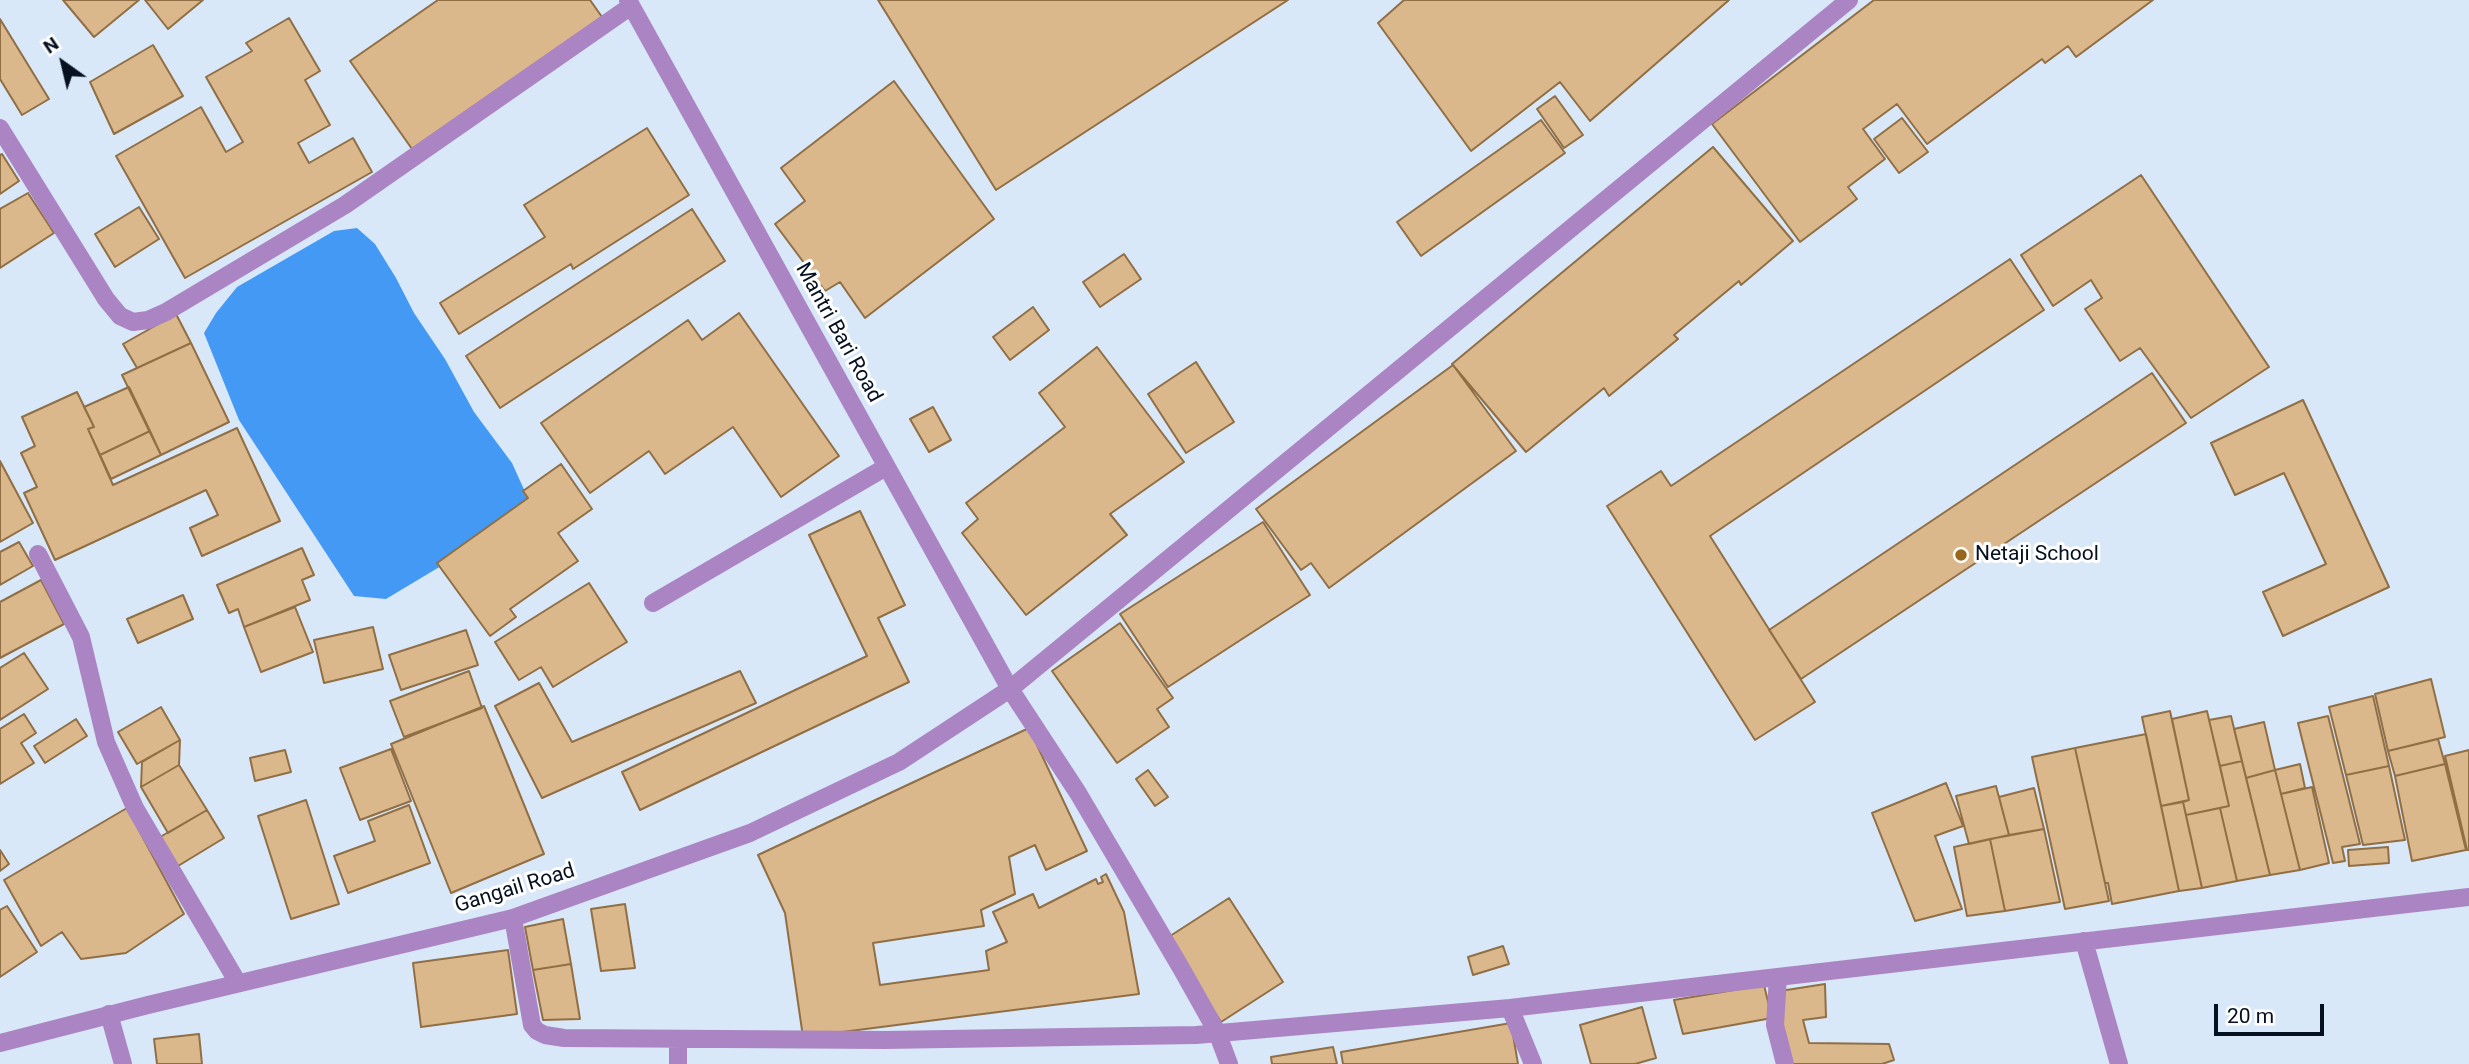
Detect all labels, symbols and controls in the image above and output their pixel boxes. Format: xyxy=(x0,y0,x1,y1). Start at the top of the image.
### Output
north arrow xyxy=(28,28,98,98)
text: N xyxy=(39,32,63,58)
street label: Mantri Bari Road xyxy=(789,259,887,407)
place label: Netaji School xyxy=(1975,542,2099,568)
marker: Netaji School xyxy=(1953,547,1969,563)
street label: Gangail Road xyxy=(452,859,578,919)
scale bar xyxy=(2217,990,2327,1034)
text: 20 m xyxy=(2227,1004,2274,1028)

